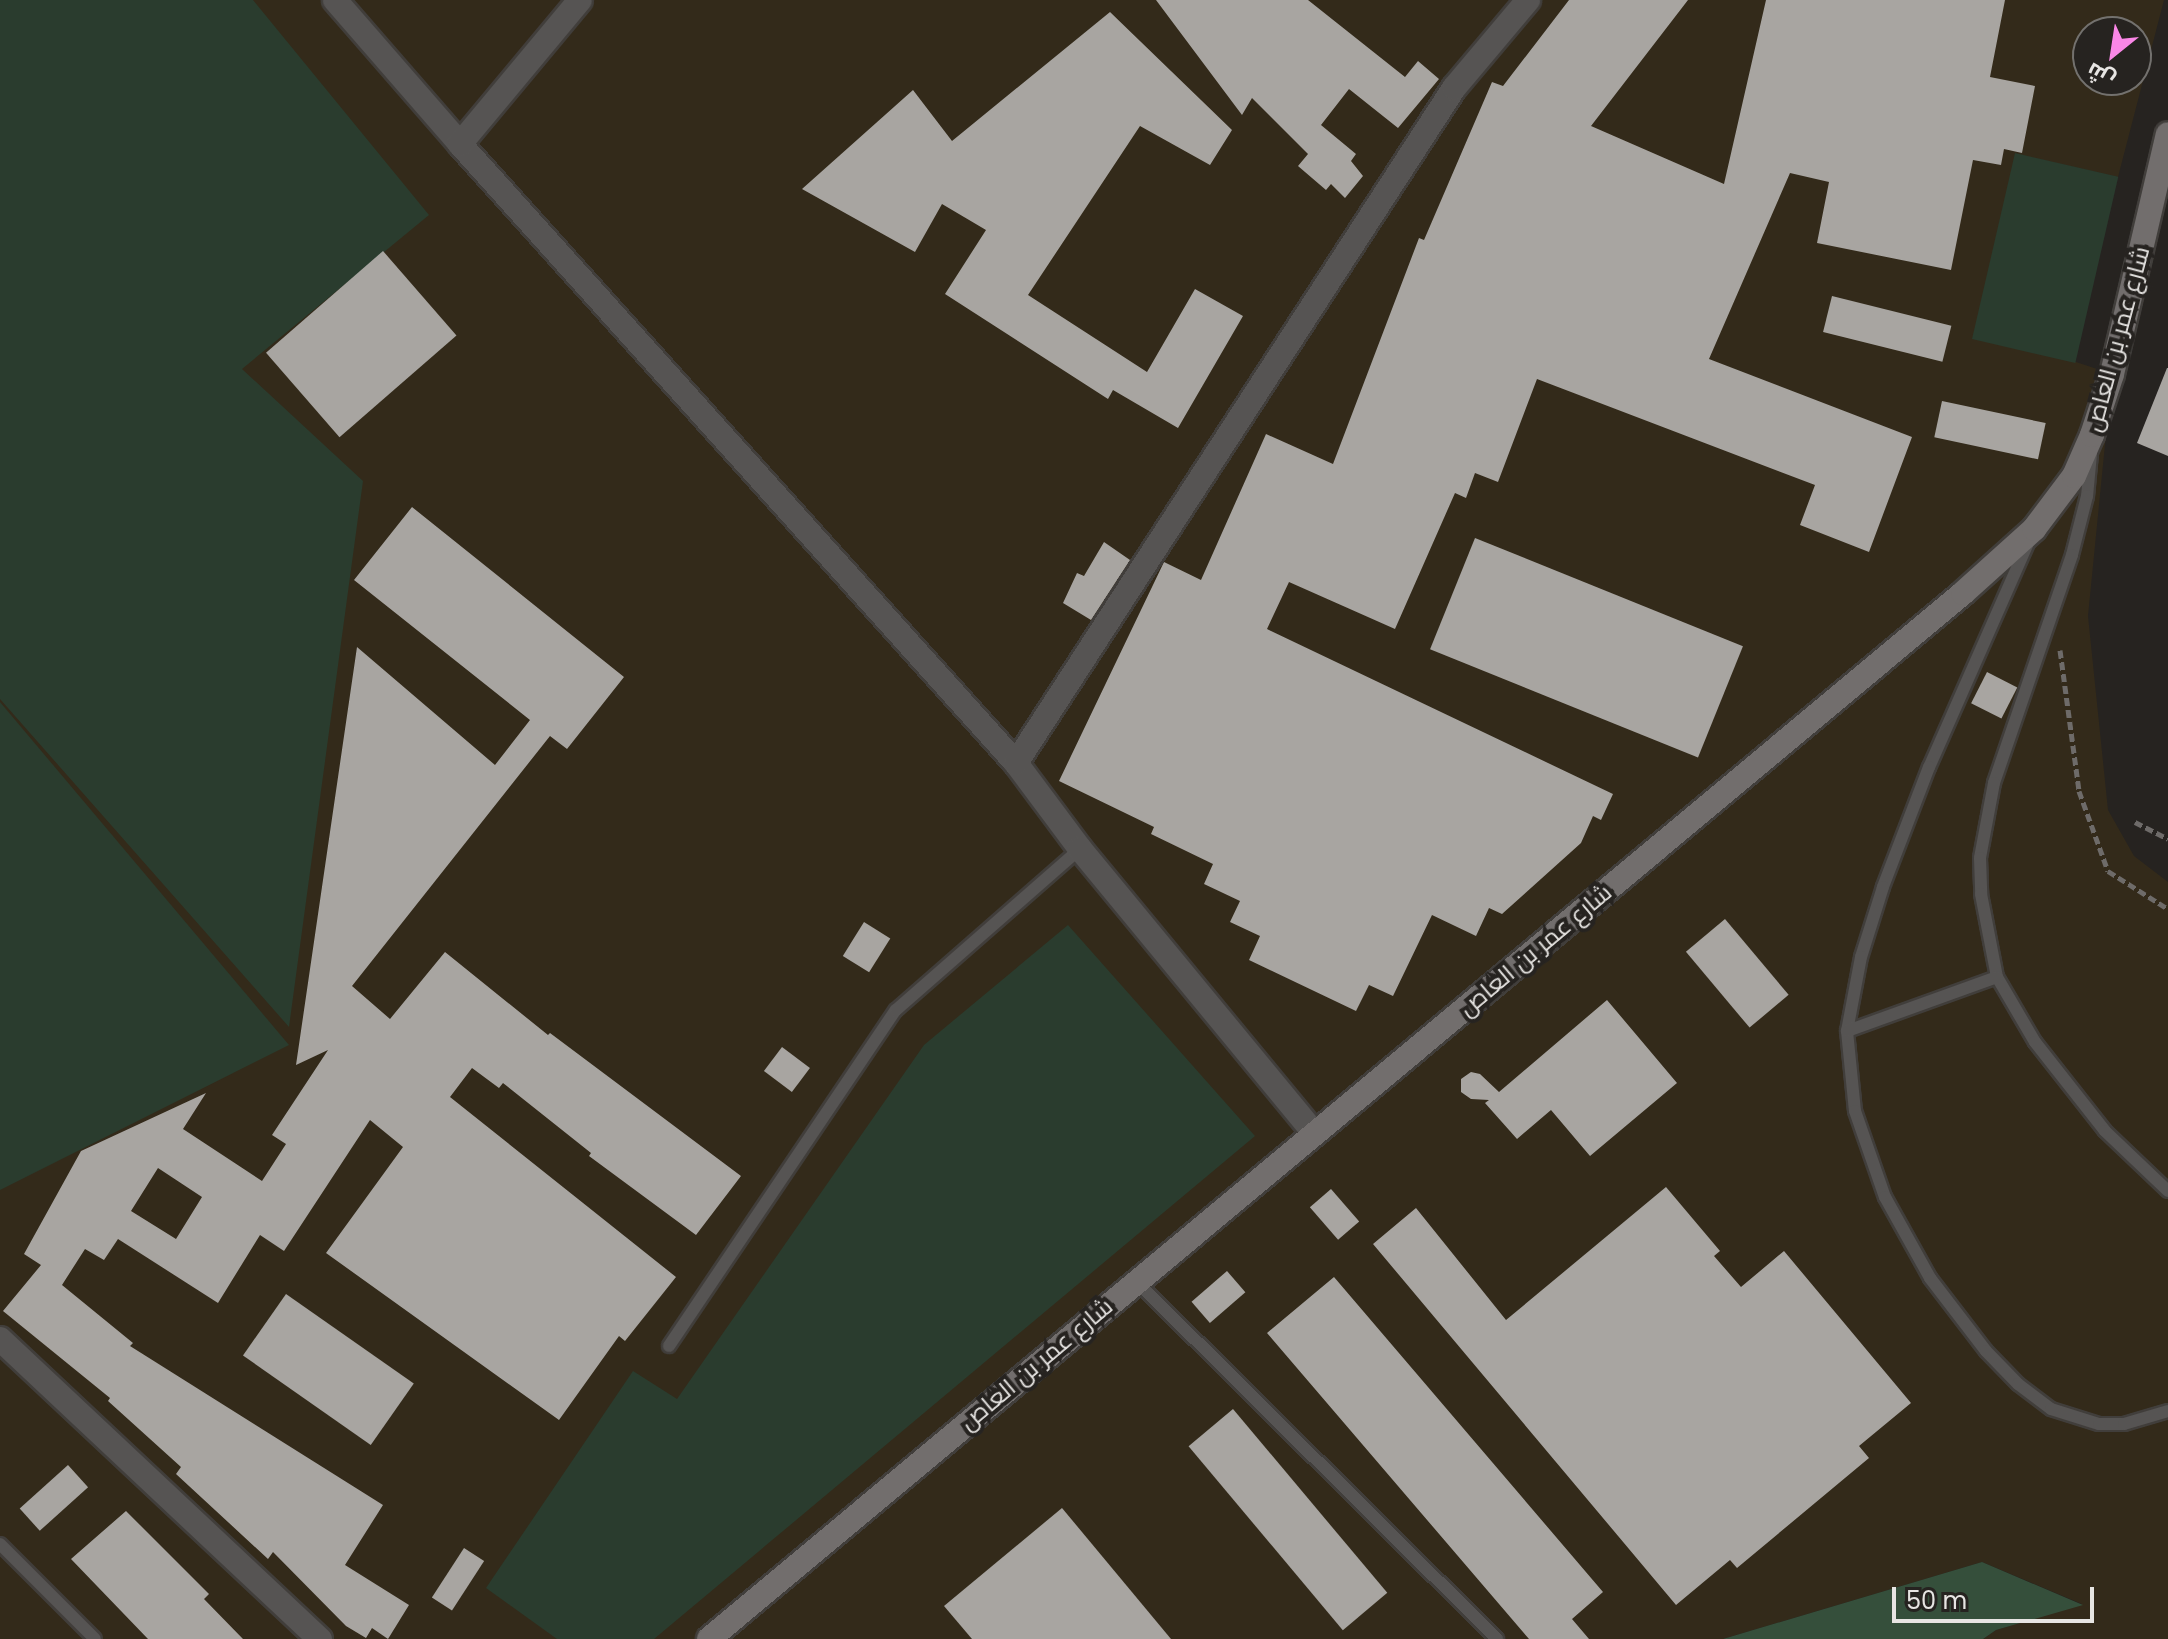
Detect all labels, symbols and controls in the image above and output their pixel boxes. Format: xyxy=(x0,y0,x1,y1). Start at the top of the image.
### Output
north arrow xyxy=(2072,16,2152,96)
text: ش xyxy=(2081,55,2121,96)
street label: شارع عمر بن العاص xyxy=(2078,243,2156,435)
street label: شارع عمر بن العاص xyxy=(1453,878,1617,1022)
street label: شارع عمر بن العاص xyxy=(954,1292,1118,1436)
scale bar xyxy=(1896,1571,2098,1621)
text: 50 m xyxy=(1906,1584,1967,1617)

